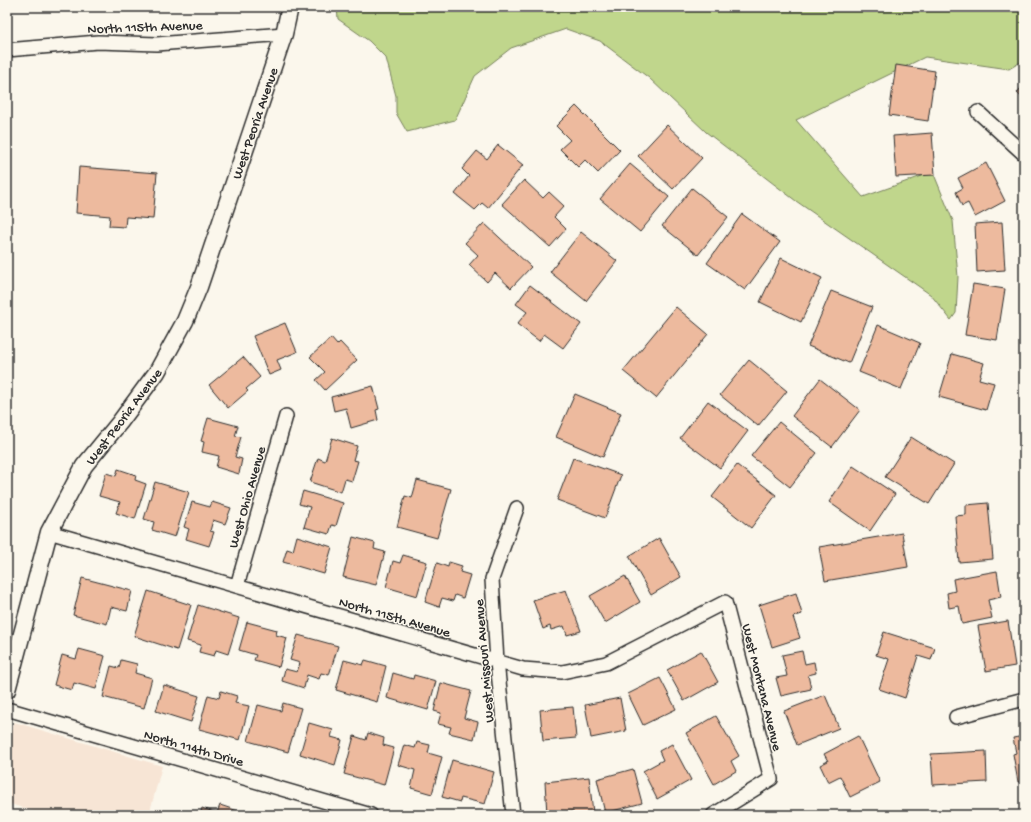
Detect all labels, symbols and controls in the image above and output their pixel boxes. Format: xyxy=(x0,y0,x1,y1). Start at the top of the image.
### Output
street label: North 115th Avenue xyxy=(87,18,204,39)
street label: West Peoria Avenue xyxy=(229,65,284,182)
street label: West Peoria Avenue xyxy=(83,365,167,469)
street label: West Ohio Avenue xyxy=(226,444,271,550)
street label: North 115th Avenue xyxy=(337,594,453,643)
street label: West Missouri Avenue xyxy=(472,598,499,723)
street label: West Montana Avenue xyxy=(737,622,785,754)
street label: North 114th Drive xyxy=(142,727,246,772)

